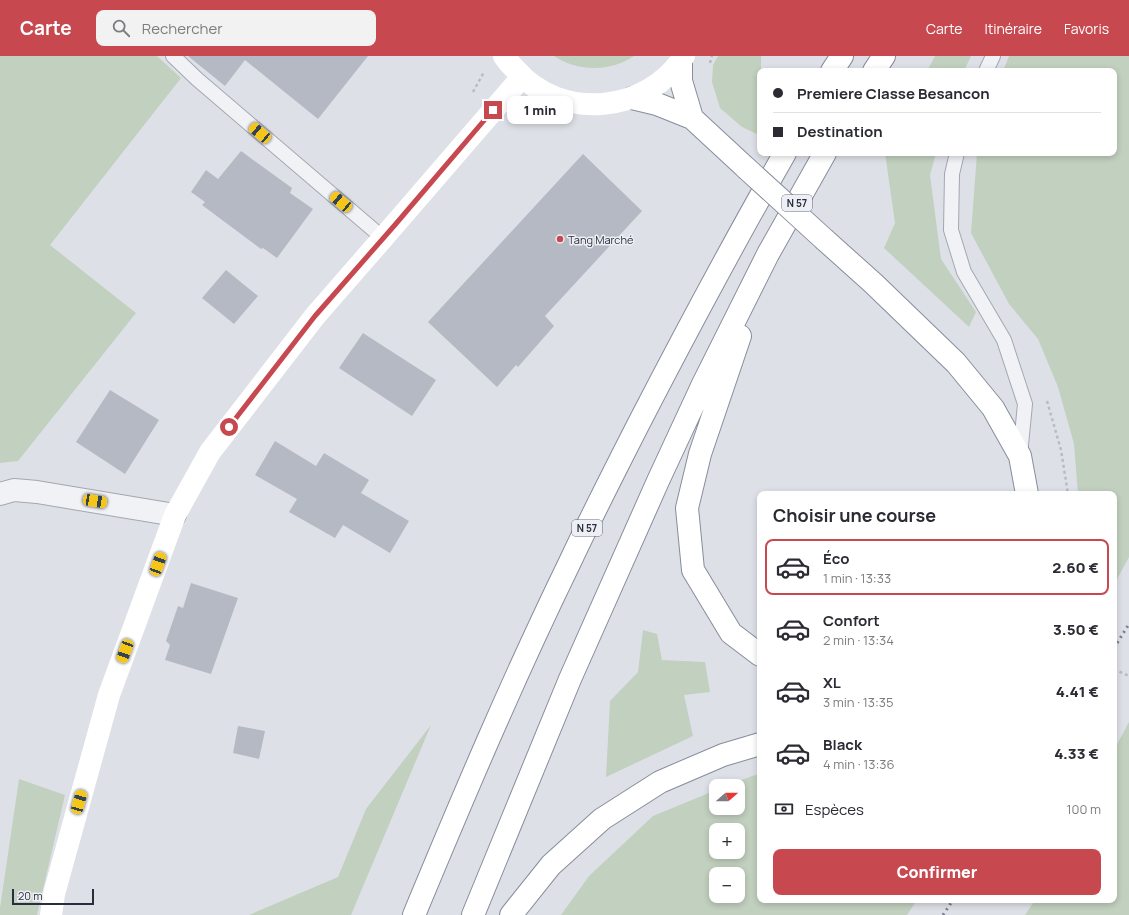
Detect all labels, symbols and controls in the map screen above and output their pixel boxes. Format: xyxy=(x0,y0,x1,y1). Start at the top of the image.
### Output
search box xyxy=(96,10,376,46)
text: Carte xyxy=(20,15,72,41)
icon: search xyxy=(110,17,132,39)
text: Rechercher xyxy=(142,18,223,39)
text: Carte xyxy=(926,19,962,38)
text: Itinéraire xyxy=(984,19,1042,38)
text: Favoris xyxy=(1064,19,1109,38)
text: Premiere Classe Besancon xyxy=(797,83,990,104)
callout: 1 min xyxy=(507,96,573,124)
route end xyxy=(484,101,502,119)
text: 1 min xyxy=(524,101,556,119)
car xyxy=(247,121,273,145)
text: Destination xyxy=(797,121,883,142)
car xyxy=(328,190,354,214)
road number: N 57 xyxy=(782,195,812,211)
place label: Tang Marché xyxy=(568,232,634,247)
marker: Tang Marché xyxy=(555,234,565,244)
route start xyxy=(220,418,238,436)
car xyxy=(82,493,108,509)
text: Choisir une course xyxy=(773,503,936,527)
road number: N 57 xyxy=(572,520,602,536)
text: Éco xyxy=(823,548,849,569)
icon: car xyxy=(775,549,811,585)
car xyxy=(148,551,168,577)
text: 2.60 € xyxy=(1052,557,1099,578)
text: 1 min · 13:33 xyxy=(823,569,891,587)
text: Confort xyxy=(823,610,880,631)
icon: car xyxy=(775,611,811,647)
text: 3.50 € xyxy=(1053,619,1099,640)
text: 2 min · 13:34 xyxy=(823,631,894,649)
car xyxy=(115,638,135,664)
text: XL xyxy=(823,672,841,693)
icon: car xyxy=(775,673,811,709)
text: 4.41 € xyxy=(1056,681,1099,702)
text: 3 min · 13:35 xyxy=(823,693,894,711)
text: Black xyxy=(823,734,862,755)
icon: car xyxy=(775,735,811,771)
text: 4.33 € xyxy=(1054,743,1099,764)
text: 4 min · 13:36 xyxy=(823,755,895,773)
north arrow xyxy=(709,779,745,815)
map controls xyxy=(709,779,745,903)
car xyxy=(70,789,88,815)
icon: cash xyxy=(773,798,795,820)
text: Espèces xyxy=(805,799,864,820)
text: 100 m xyxy=(1066,800,1101,818)
button: + xyxy=(709,823,745,859)
button: Confirmer xyxy=(773,849,1101,895)
button: − xyxy=(709,867,745,903)
scale bar xyxy=(12,887,94,906)
text: 20 m xyxy=(18,888,43,903)

